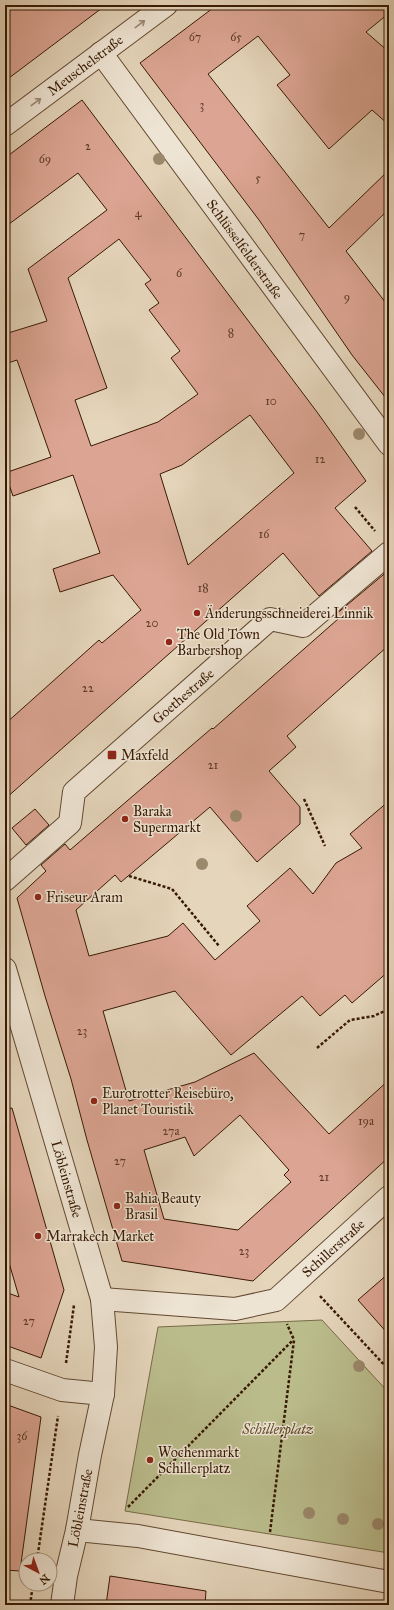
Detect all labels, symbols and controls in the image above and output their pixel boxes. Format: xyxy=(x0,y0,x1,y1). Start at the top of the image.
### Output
one-way arrow xyxy=(135,20,146,28)
house number: 67 xyxy=(189,30,201,44)
house number: 65 xyxy=(230,30,242,44)
street label: Meuschelstraße xyxy=(44,31,127,99)
one-way arrow xyxy=(31,97,42,106)
house number: 3 xyxy=(200,98,205,112)
house number: 2 xyxy=(85,139,91,153)
house number: 69 xyxy=(39,152,51,166)
house number: 5 xyxy=(255,171,261,185)
street label: Schlüsselfelderstraße xyxy=(203,196,287,303)
house number: 4 xyxy=(135,206,142,220)
house number: 7 xyxy=(299,228,305,242)
house number: 6 xyxy=(176,266,183,280)
house number: 9 xyxy=(344,290,350,304)
house number: 8 xyxy=(228,326,234,340)
house number: 10 xyxy=(265,394,277,408)
house number: 12 xyxy=(315,452,325,466)
house number: 16 xyxy=(259,527,270,541)
house number: 18 xyxy=(197,581,209,595)
place label: Änderungsschneiderei Linnik xyxy=(204,604,374,622)
marker: Änderungsschneiderei Linnik xyxy=(192,608,202,618)
house number: 20 xyxy=(146,616,158,630)
place label: The Old Town Barbershop xyxy=(177,626,260,659)
marker: The Old Town Barbershop xyxy=(164,637,174,647)
street label: Goethestraße xyxy=(149,665,218,728)
house number: 22 xyxy=(82,681,94,695)
place label: Maxfeld xyxy=(121,747,169,764)
marker: Maxfeld xyxy=(106,749,118,761)
house number: 21 xyxy=(208,758,219,772)
place label: Baraka Supermarkt xyxy=(133,803,201,836)
marker: Baraka Supermarkt xyxy=(120,814,130,824)
place label: Friseur Aram xyxy=(46,889,123,906)
marker: Friseur Aram xyxy=(33,892,43,902)
house number: 23 xyxy=(77,1024,88,1038)
place label: Eurotrotter Reisebüro, Planet Touristik xyxy=(102,1085,234,1118)
marker: Eurotrotter Reisebüro, Planet Touristik xyxy=(89,1096,99,1106)
house number: 19a xyxy=(358,1114,375,1128)
house number: 27a xyxy=(162,1124,180,1138)
street label: Löbleinstraße xyxy=(47,1139,86,1220)
house number: 27 xyxy=(114,1154,126,1168)
house number: 21 xyxy=(319,1170,330,1184)
place label: Bahia Beauty Brasil xyxy=(125,1190,201,1223)
marker: Bahia Beauty Brasil xyxy=(112,1201,122,1211)
street label: Schillerstraße xyxy=(298,1216,368,1281)
place label: Marrakech Market xyxy=(46,1228,154,1245)
marker: Marrakech Market xyxy=(33,1231,43,1241)
house number: 23 xyxy=(239,1244,250,1258)
house number: 27 xyxy=(23,1314,35,1328)
park label: Schillerplatz xyxy=(241,1421,314,1439)
house number: 36 xyxy=(17,1429,28,1443)
place label: Wochenmarkt Schillerplatz xyxy=(158,1444,239,1477)
marker: Wochenmarkt Schillerplatz xyxy=(145,1455,155,1465)
street label: Löbleinstraße xyxy=(65,1467,96,1549)
north arrow xyxy=(18,1552,58,1592)
text: N xyxy=(36,1571,52,1588)

